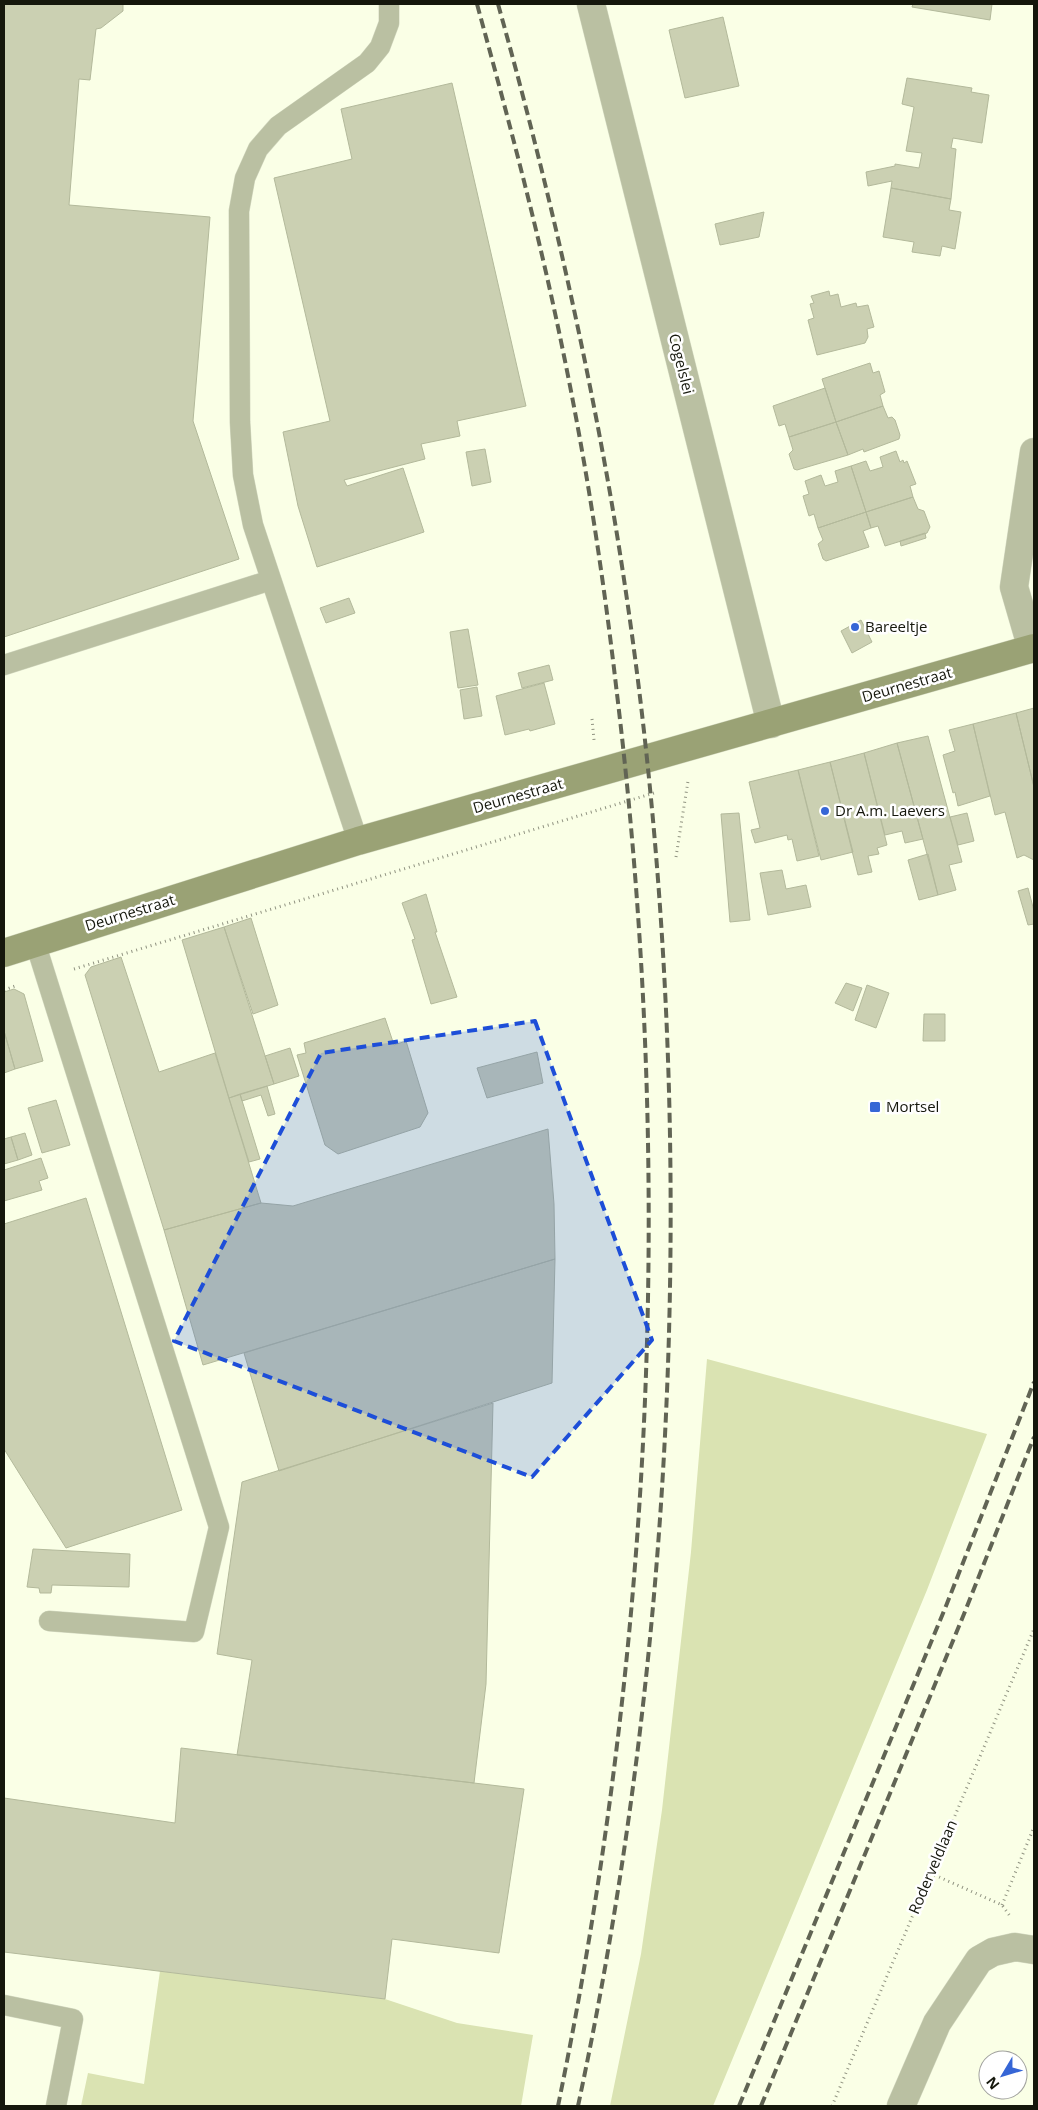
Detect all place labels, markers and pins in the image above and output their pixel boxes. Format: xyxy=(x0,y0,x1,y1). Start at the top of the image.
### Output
place label: Bareeltje xyxy=(865,616,927,636)
marker: Bareeltje xyxy=(849,621,861,633)
place label: Dr A.m. Laevers xyxy=(835,800,945,820)
marker: Dr A.m. Laevers xyxy=(819,805,831,817)
place label: Mortsel xyxy=(886,1096,939,1116)
marker: Mortsel xyxy=(868,1100,882,1114)

